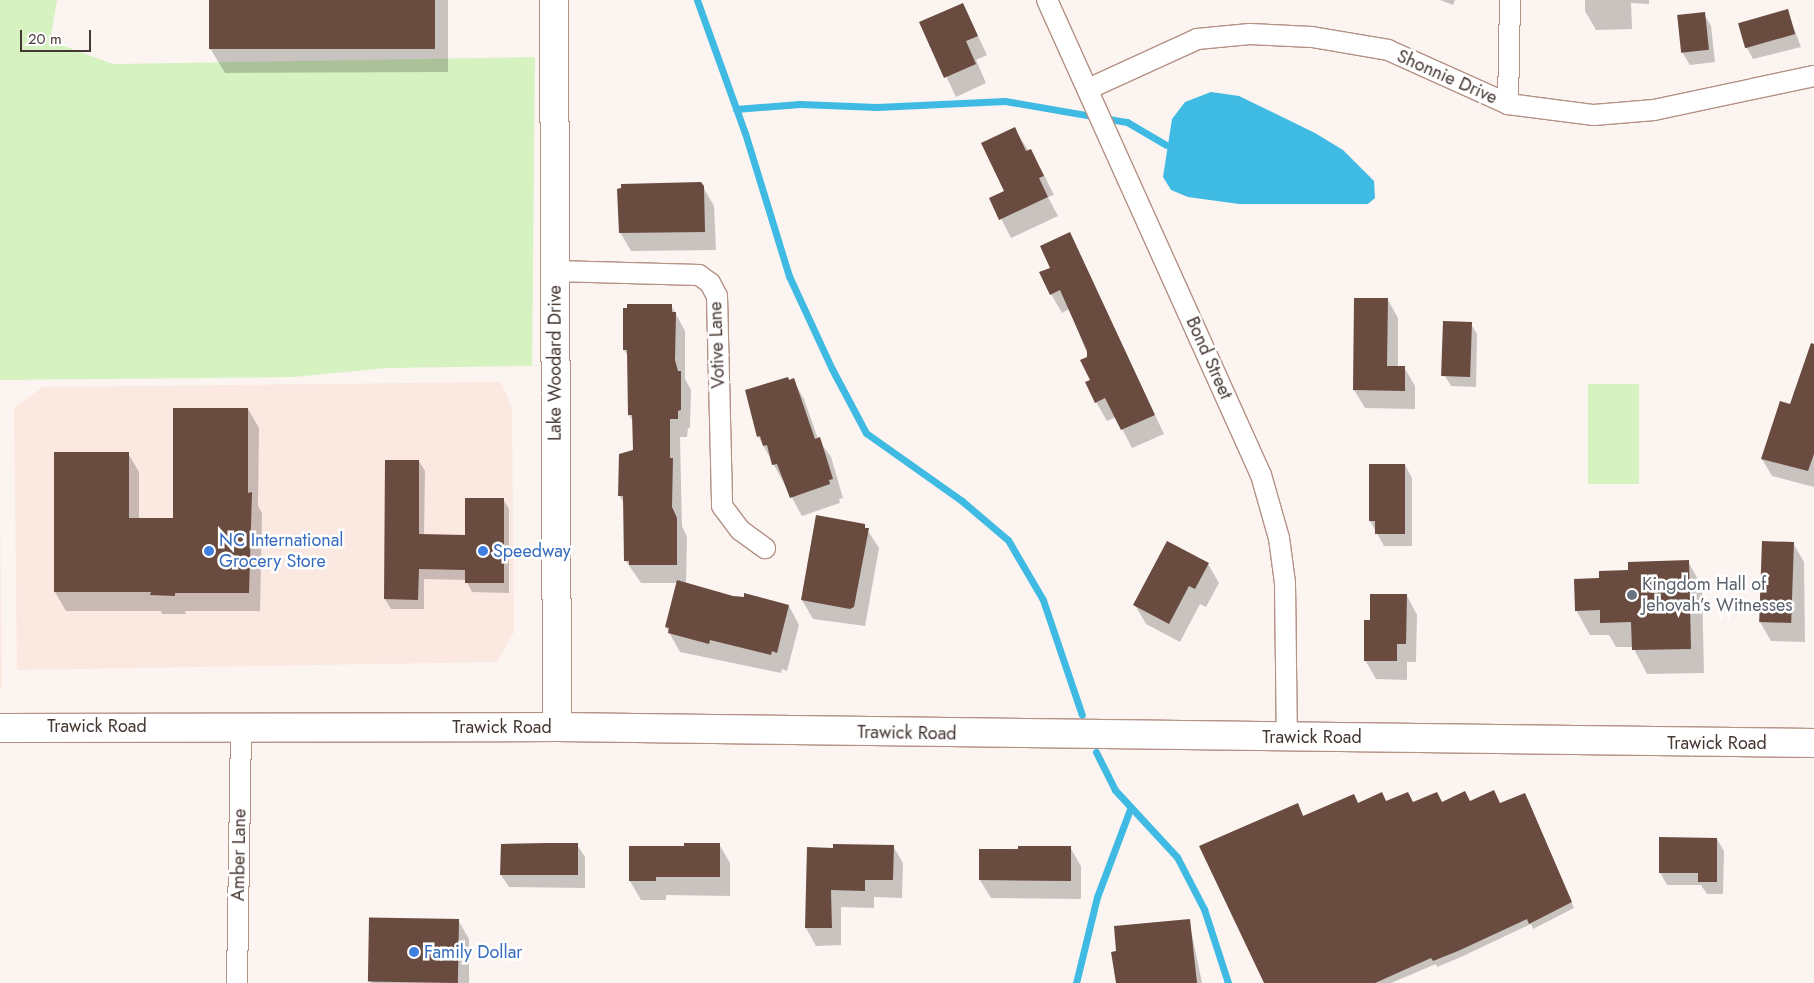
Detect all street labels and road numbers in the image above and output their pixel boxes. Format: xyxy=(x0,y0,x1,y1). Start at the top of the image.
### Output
street label: Shonnie Drive xyxy=(1394,45,1500,109)
street label: Lake Woodard Drive xyxy=(544,285,566,441)
street label: Votive Lane xyxy=(705,301,729,389)
street label: Bond Street xyxy=(1181,313,1237,403)
street label: Trawick Road xyxy=(47,715,147,737)
street label: Trawick Road xyxy=(452,716,552,738)
street label: Trawick Road xyxy=(857,721,957,745)
street label: Trawick Road xyxy=(1262,726,1362,748)
street label: Trawick Road xyxy=(1667,732,1767,754)
street label: Amber Lane xyxy=(227,809,251,901)

